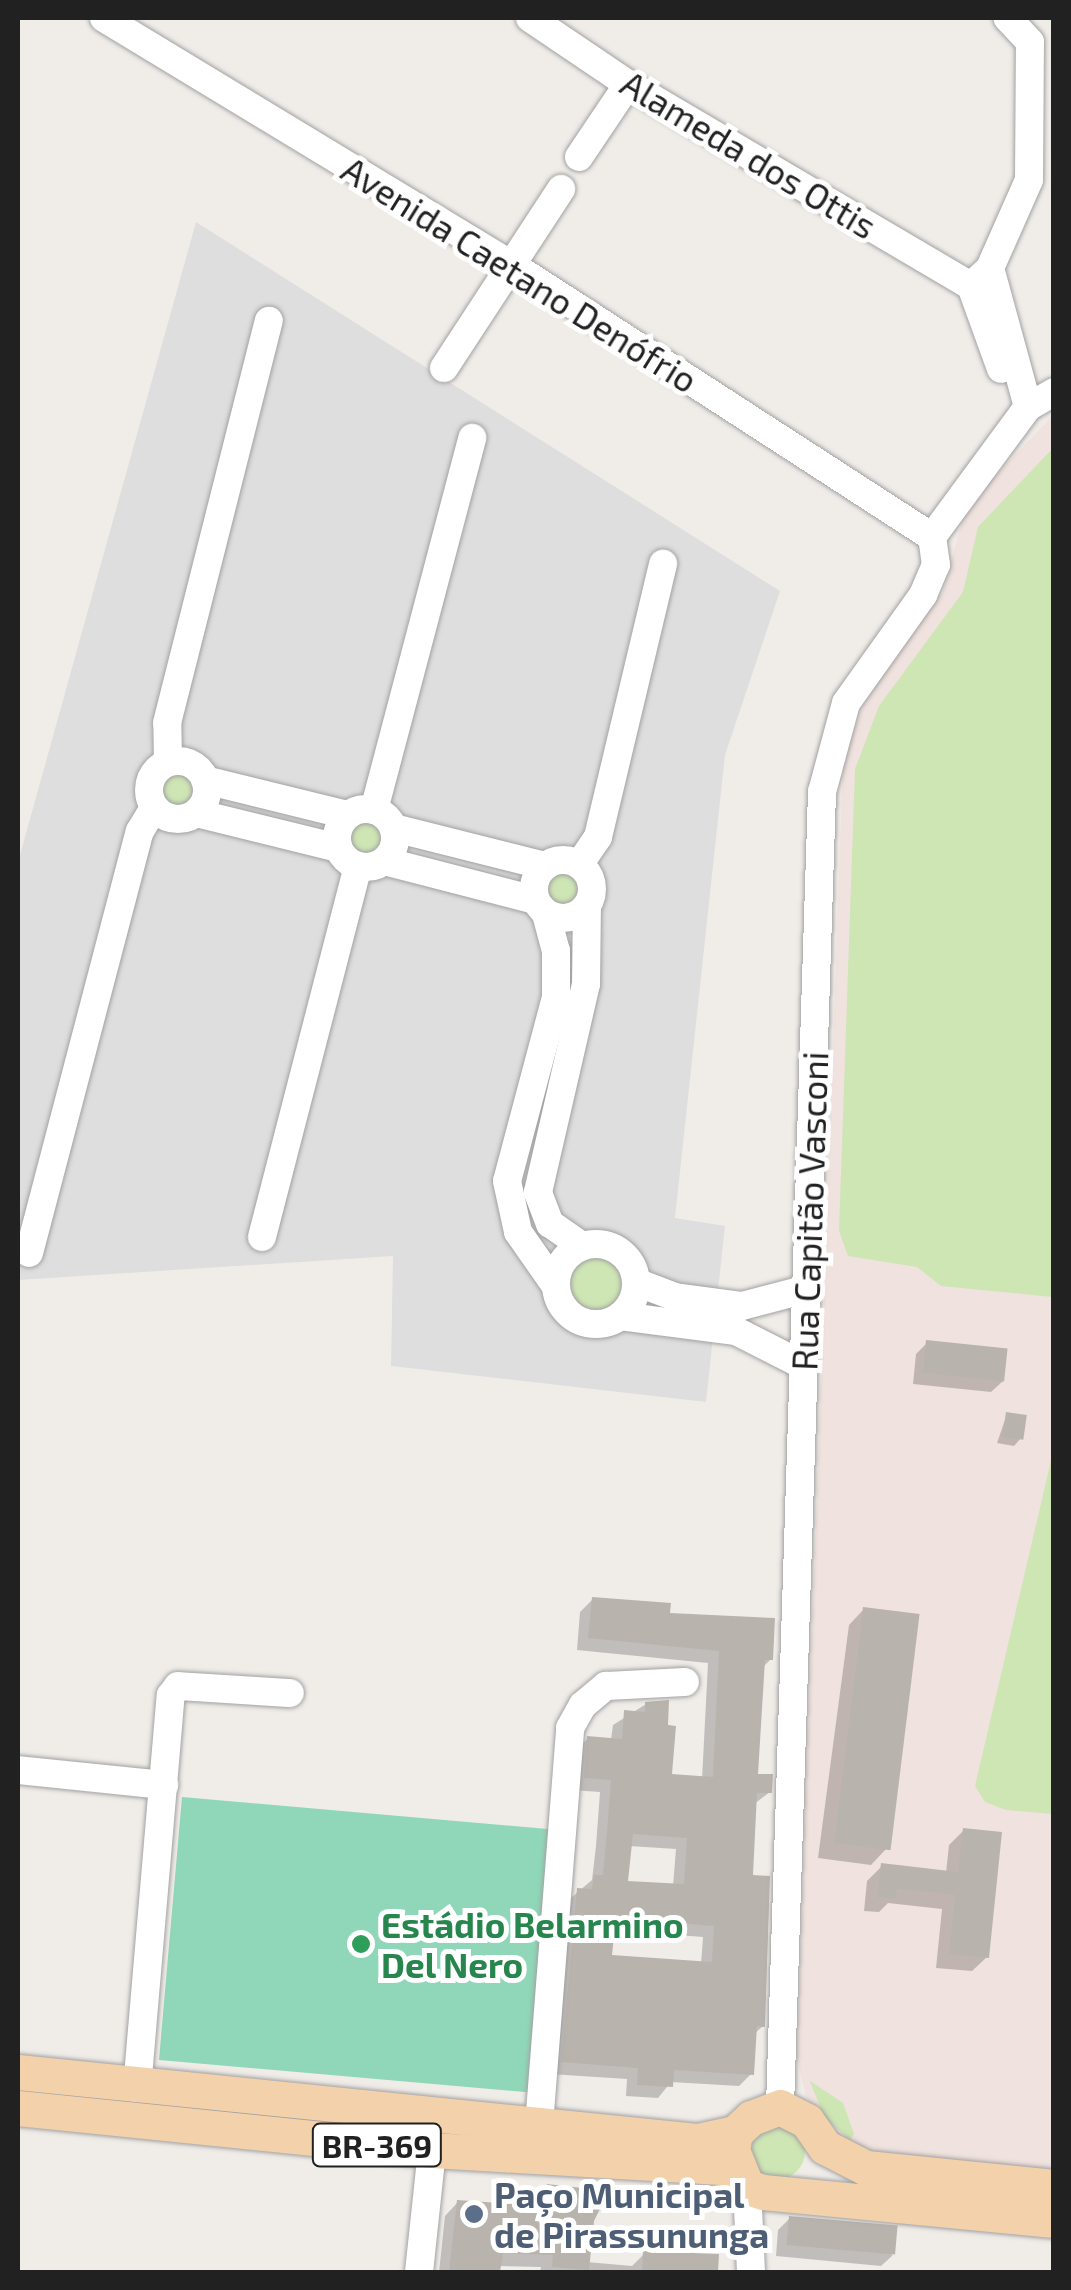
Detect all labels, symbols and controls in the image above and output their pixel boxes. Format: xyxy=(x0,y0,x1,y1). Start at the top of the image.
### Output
street label: Alameda dos Ottis xyxy=(614,61,884,247)
street label: Avenida Caetano Denófrio xyxy=(335,147,705,401)
street label: Rua Capitão Vasconi xyxy=(782,1050,836,1372)
place label: Estádio Belarmino Del Nero xyxy=(381,1903,684,1985)
marker: Estádio Belarmino Del Nero xyxy=(350,1933,372,1955)
road number: BR-369 xyxy=(310,2118,444,2172)
place label: Paço Municipal de Pirassununga xyxy=(494,2173,769,2255)
marker: Paço Municipal de Pirassununga xyxy=(463,2203,485,2225)

